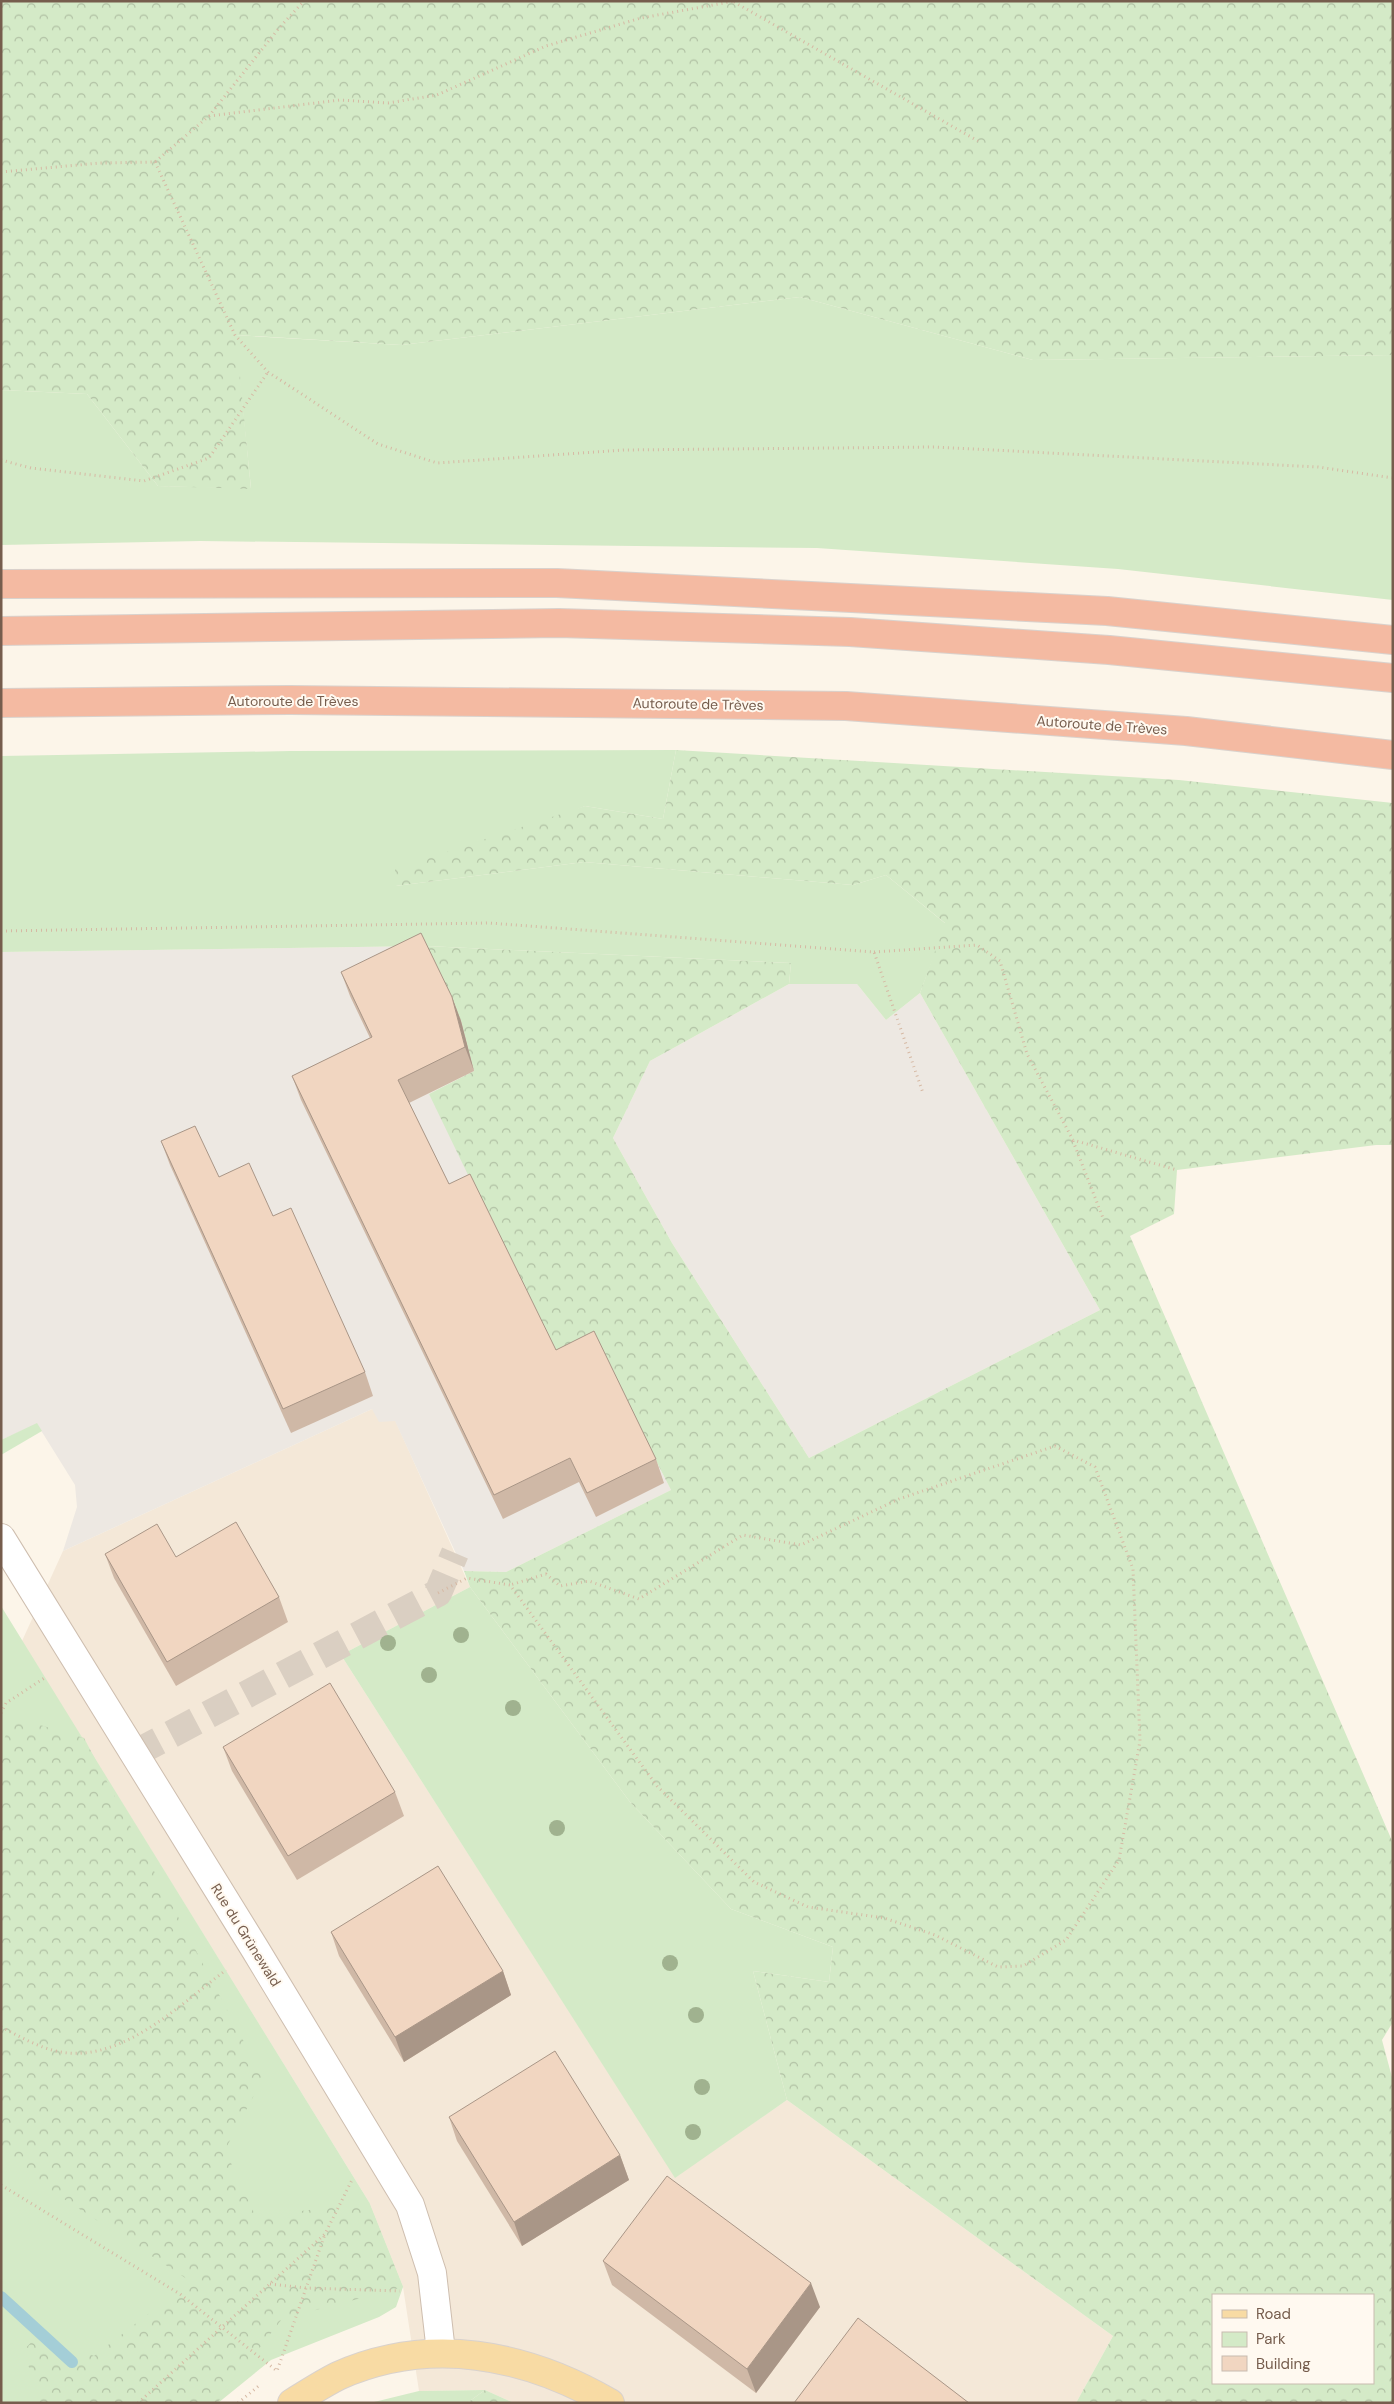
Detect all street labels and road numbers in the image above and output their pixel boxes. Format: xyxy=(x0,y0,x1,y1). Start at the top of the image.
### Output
street label: Autoroute de Trèves xyxy=(227,692,359,710)
street label: Autoroute de Trèves xyxy=(632,694,764,714)
street label: Autoroute de Trèves xyxy=(1036,711,1168,739)
street label: Rue du Grünewald xyxy=(207,1880,285,1990)

